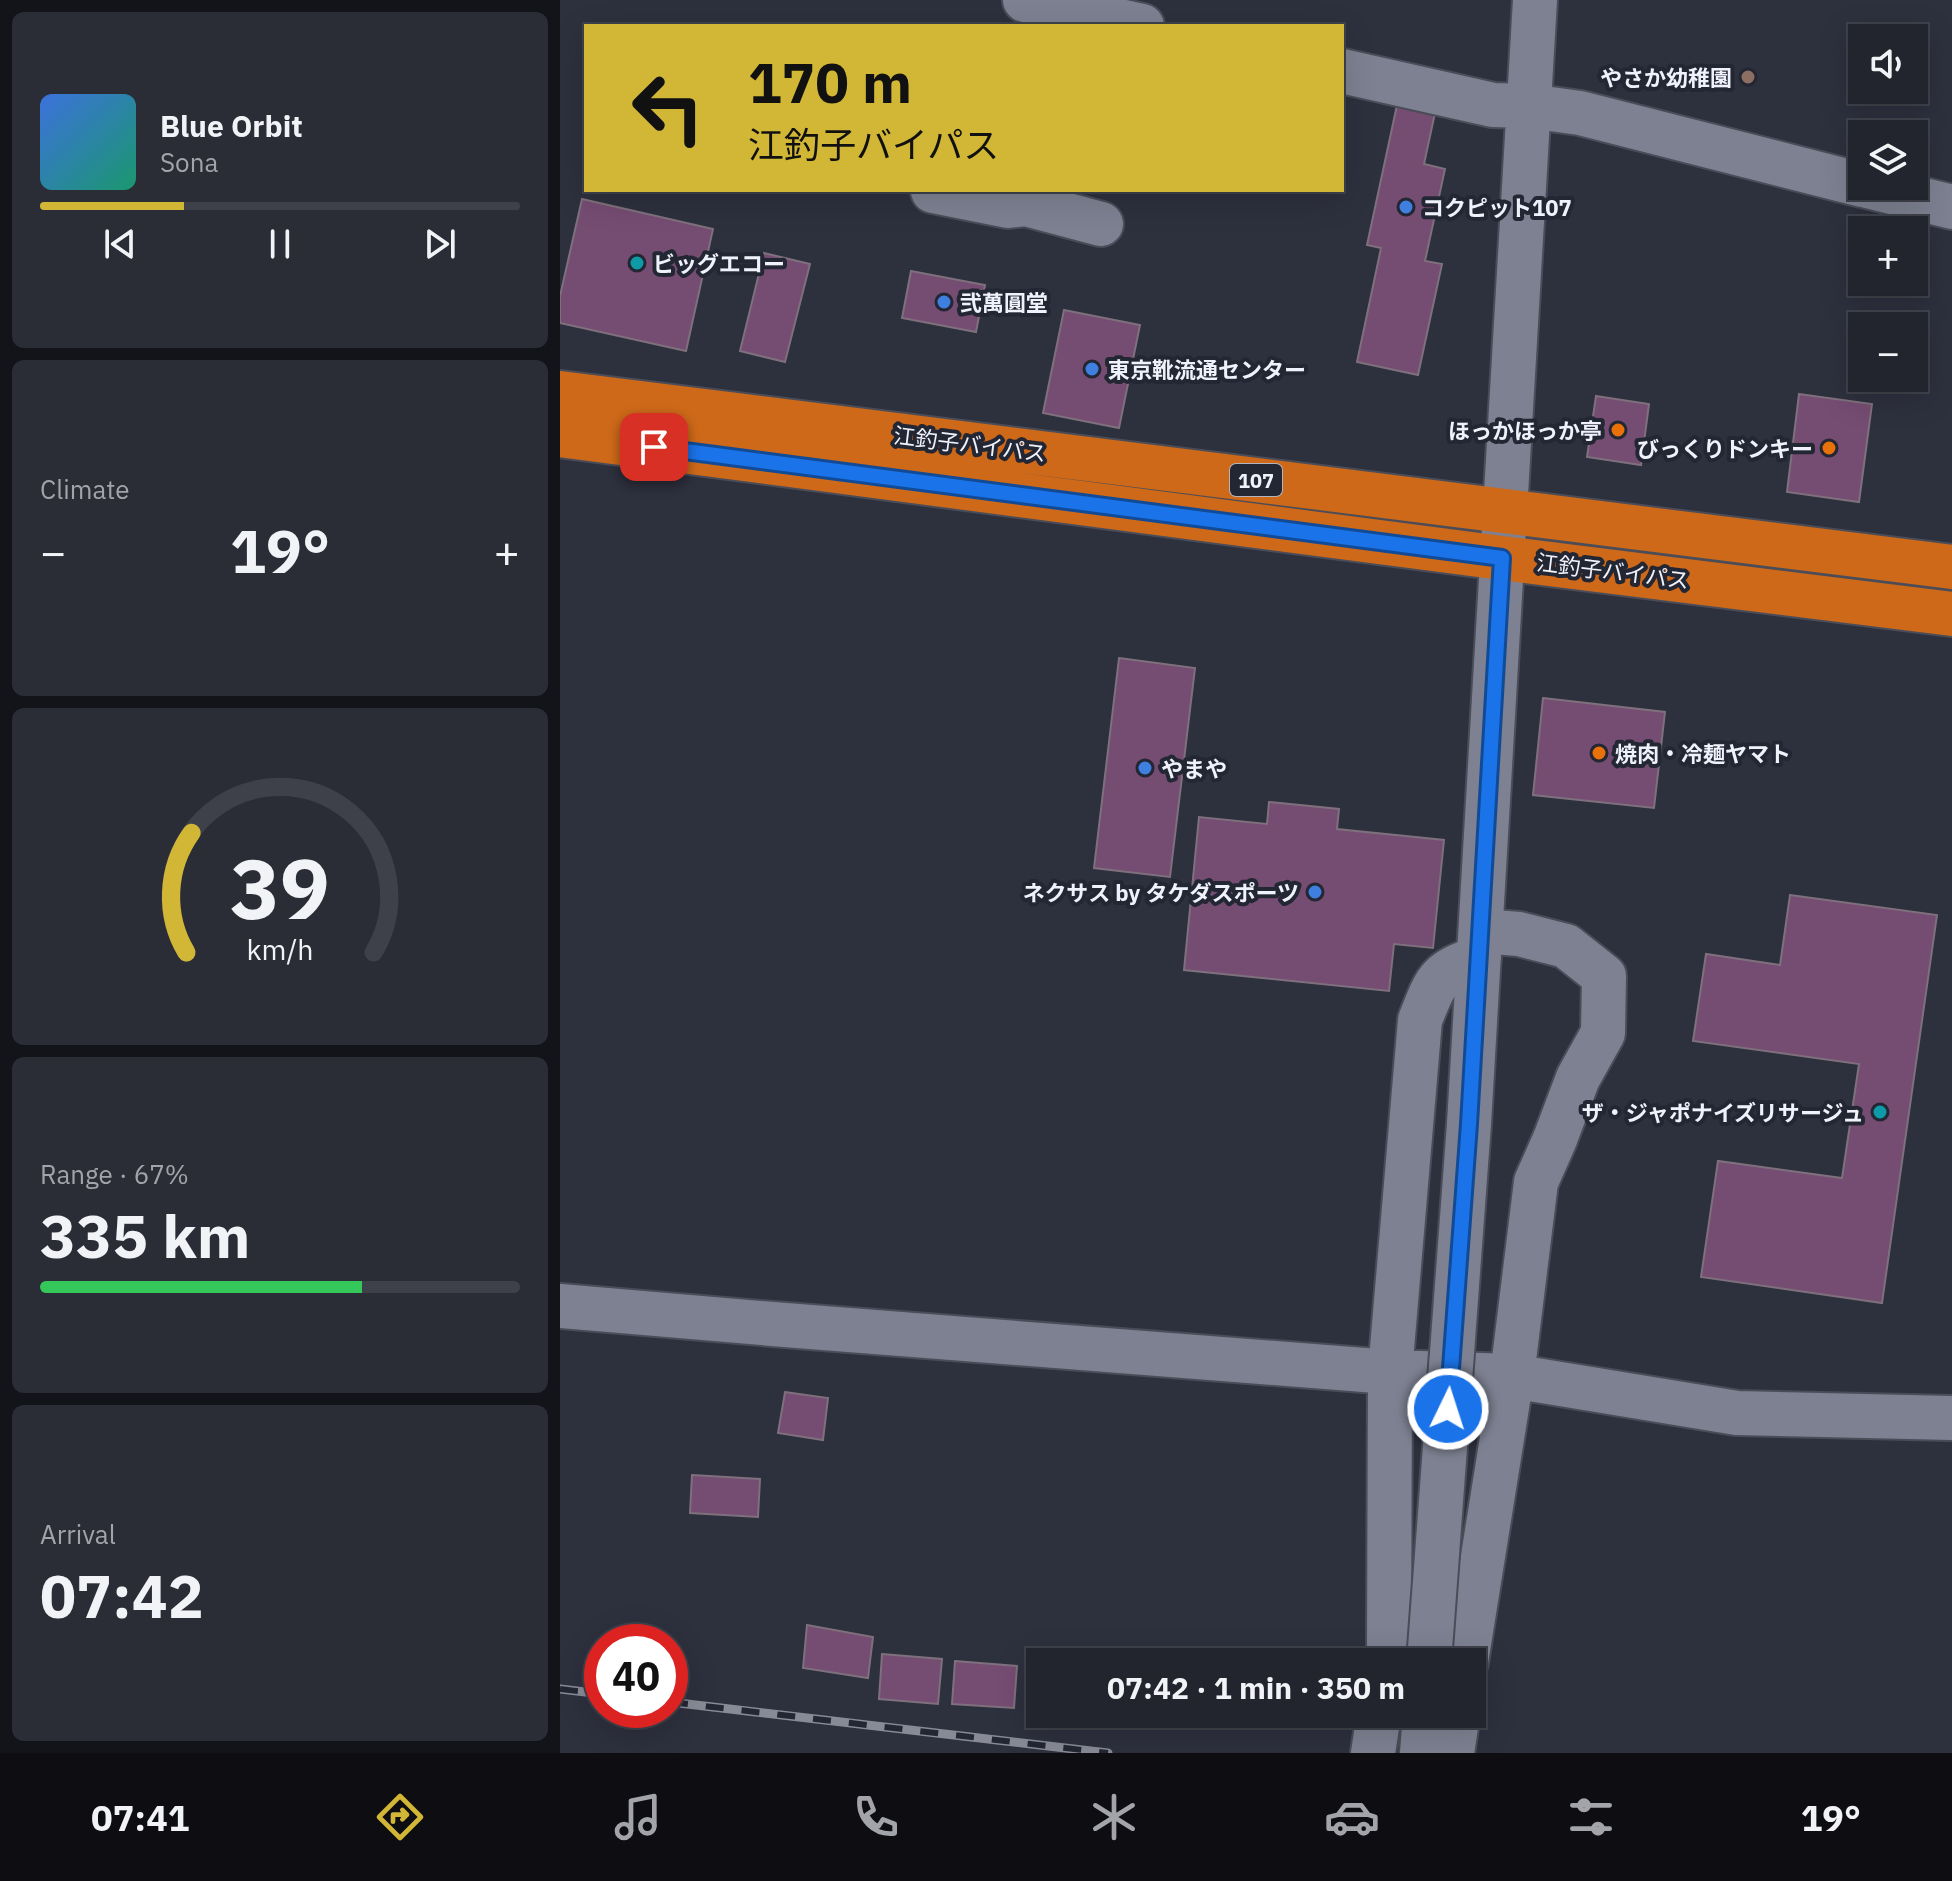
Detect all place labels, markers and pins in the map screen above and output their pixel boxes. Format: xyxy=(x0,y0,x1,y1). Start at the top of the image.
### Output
place label: やさか幼稚園 xyxy=(1600,63,1732,92)
marker: やさか幼稚園 xyxy=(1739,68,1757,86)
place label: コクピット107 xyxy=(1422,193,1572,222)
marker: コクピット107 xyxy=(1397,198,1415,216)
place label: ビッグエコー xyxy=(653,249,785,278)
marker: ビッグエコー xyxy=(628,254,646,272)
place label: 弐萬圓堂 xyxy=(960,288,1048,317)
marker: 弐萬圓堂 xyxy=(935,293,953,311)
place label: 東京靴流通センター xyxy=(1108,355,1306,384)
marker: 東京靴流通センター xyxy=(1083,360,1101,378)
pin xyxy=(620,413,688,481)
place label: ほっかほっか亭 xyxy=(1448,416,1602,445)
marker: ほっかほっか亭 xyxy=(1609,421,1627,439)
place label: びっくりドンキー xyxy=(1637,434,1813,463)
marker: びっくりドンキー xyxy=(1820,439,1838,457)
place label: 焼肉・冷麺ヤマト xyxy=(1615,739,1791,768)
marker: 焼肉・冷麺ヤマト xyxy=(1590,744,1608,762)
place label: やまや xyxy=(1161,754,1227,783)
marker: やまや xyxy=(1136,759,1154,777)
place label: ネクサス by タケダスポーツ xyxy=(1023,878,1299,907)
marker: ネクサス by タケダスポーツ xyxy=(1306,883,1324,901)
place label: ザ・ジャポナイズリサージュ xyxy=(1582,1098,1864,1127)
marker: ザ・ジャポナイズリサージュ xyxy=(1871,1103,1889,1121)

